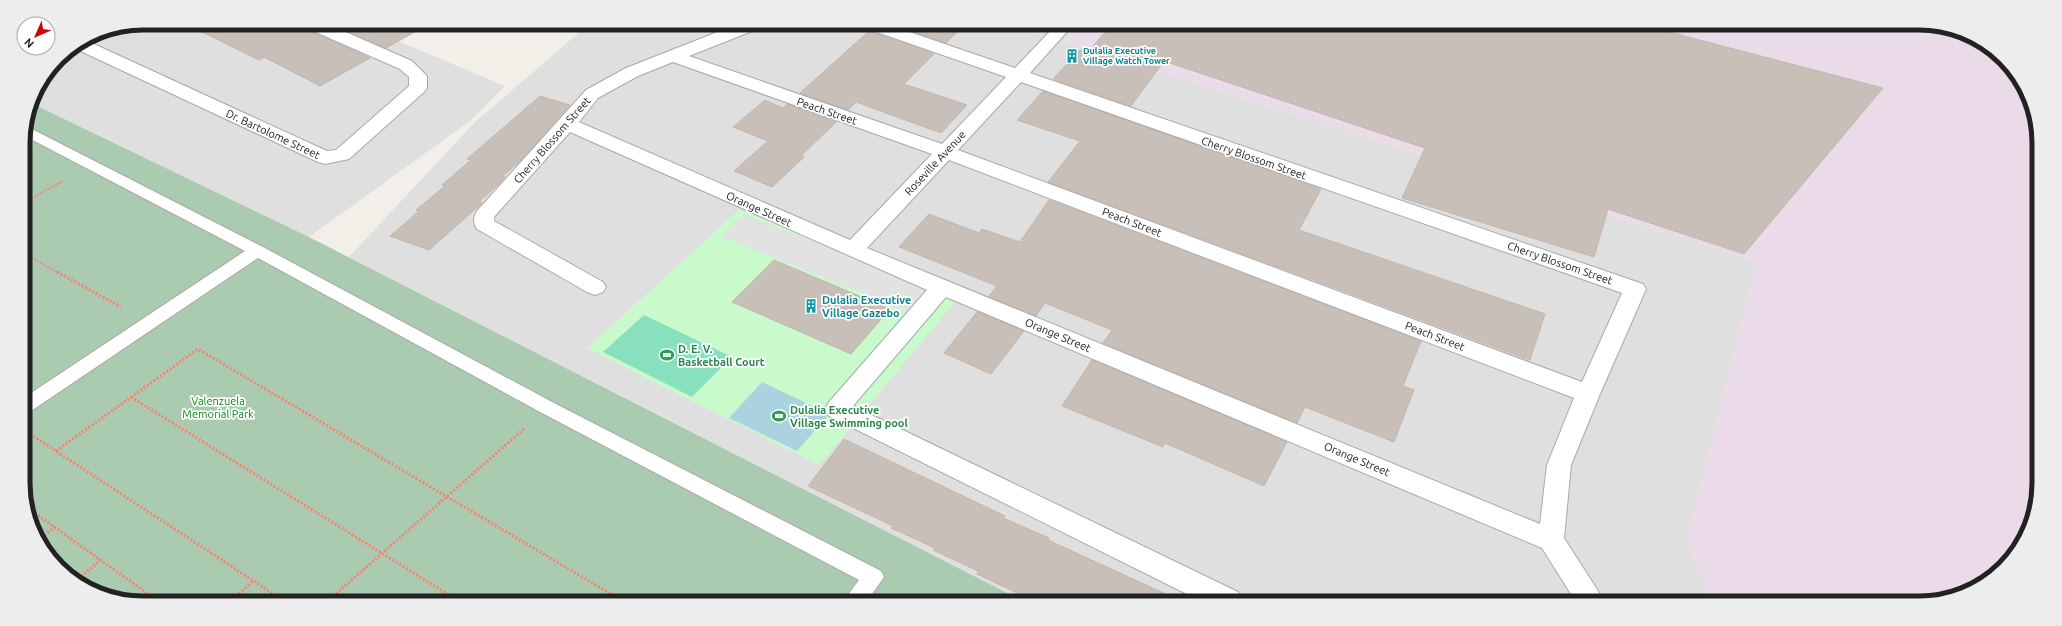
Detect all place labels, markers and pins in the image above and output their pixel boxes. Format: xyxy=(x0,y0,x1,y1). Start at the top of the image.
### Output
place label: Dulalia Executive Village Watch Tower xyxy=(1083,46,1170,66)
building icon: Dulalia Executive Village Watch Tower xyxy=(1064,48,1080,64)
place label: Dulalia Executive Village Gazebo xyxy=(822,294,911,319)
building icon: Dulalia Executive Village Gazebo xyxy=(803,298,819,314)
place label: D. E. V. Basketball Court xyxy=(678,343,765,368)
sports icon: D. E. V. Basketball Court xyxy=(659,347,675,363)
place label: Dulalia Executive Village Swimming pool xyxy=(790,404,908,429)
sports icon: Dulalia Executive Village Swimming pool xyxy=(771,408,787,424)

